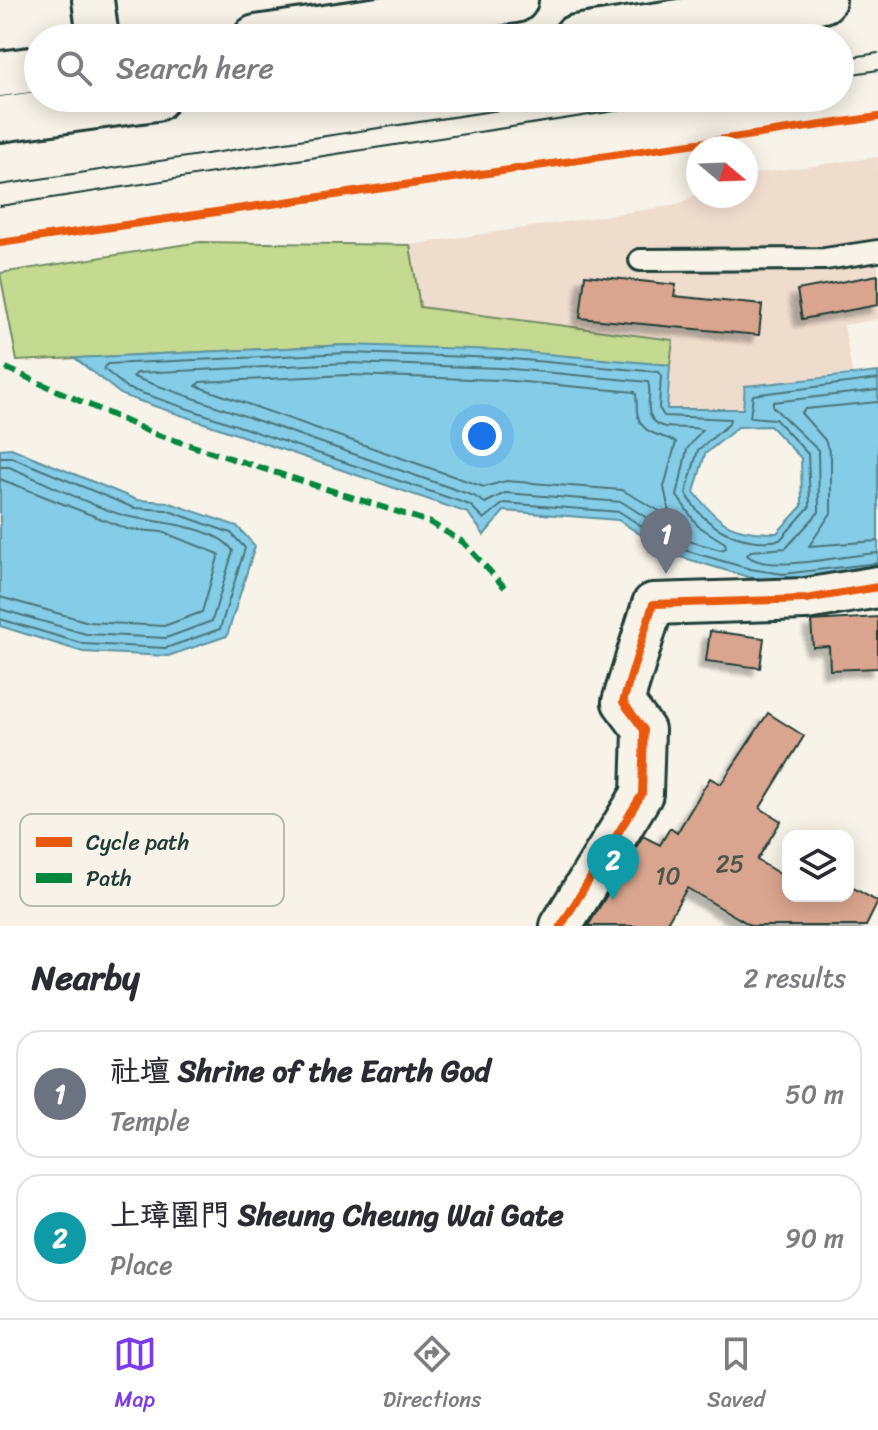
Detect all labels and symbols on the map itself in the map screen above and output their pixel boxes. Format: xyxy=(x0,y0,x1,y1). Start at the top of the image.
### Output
north arrow xyxy=(686,136,758,208)
your location xyxy=(462,416,502,456)
pin: 1 xyxy=(640,508,692,574)
legend xyxy=(20,814,284,906)
text: Cycle path xyxy=(86,823,189,862)
pin: 2 xyxy=(587,834,639,900)
house number: 25 xyxy=(716,843,744,885)
house number: 10 xyxy=(655,855,681,897)
text: Path xyxy=(86,859,132,898)

